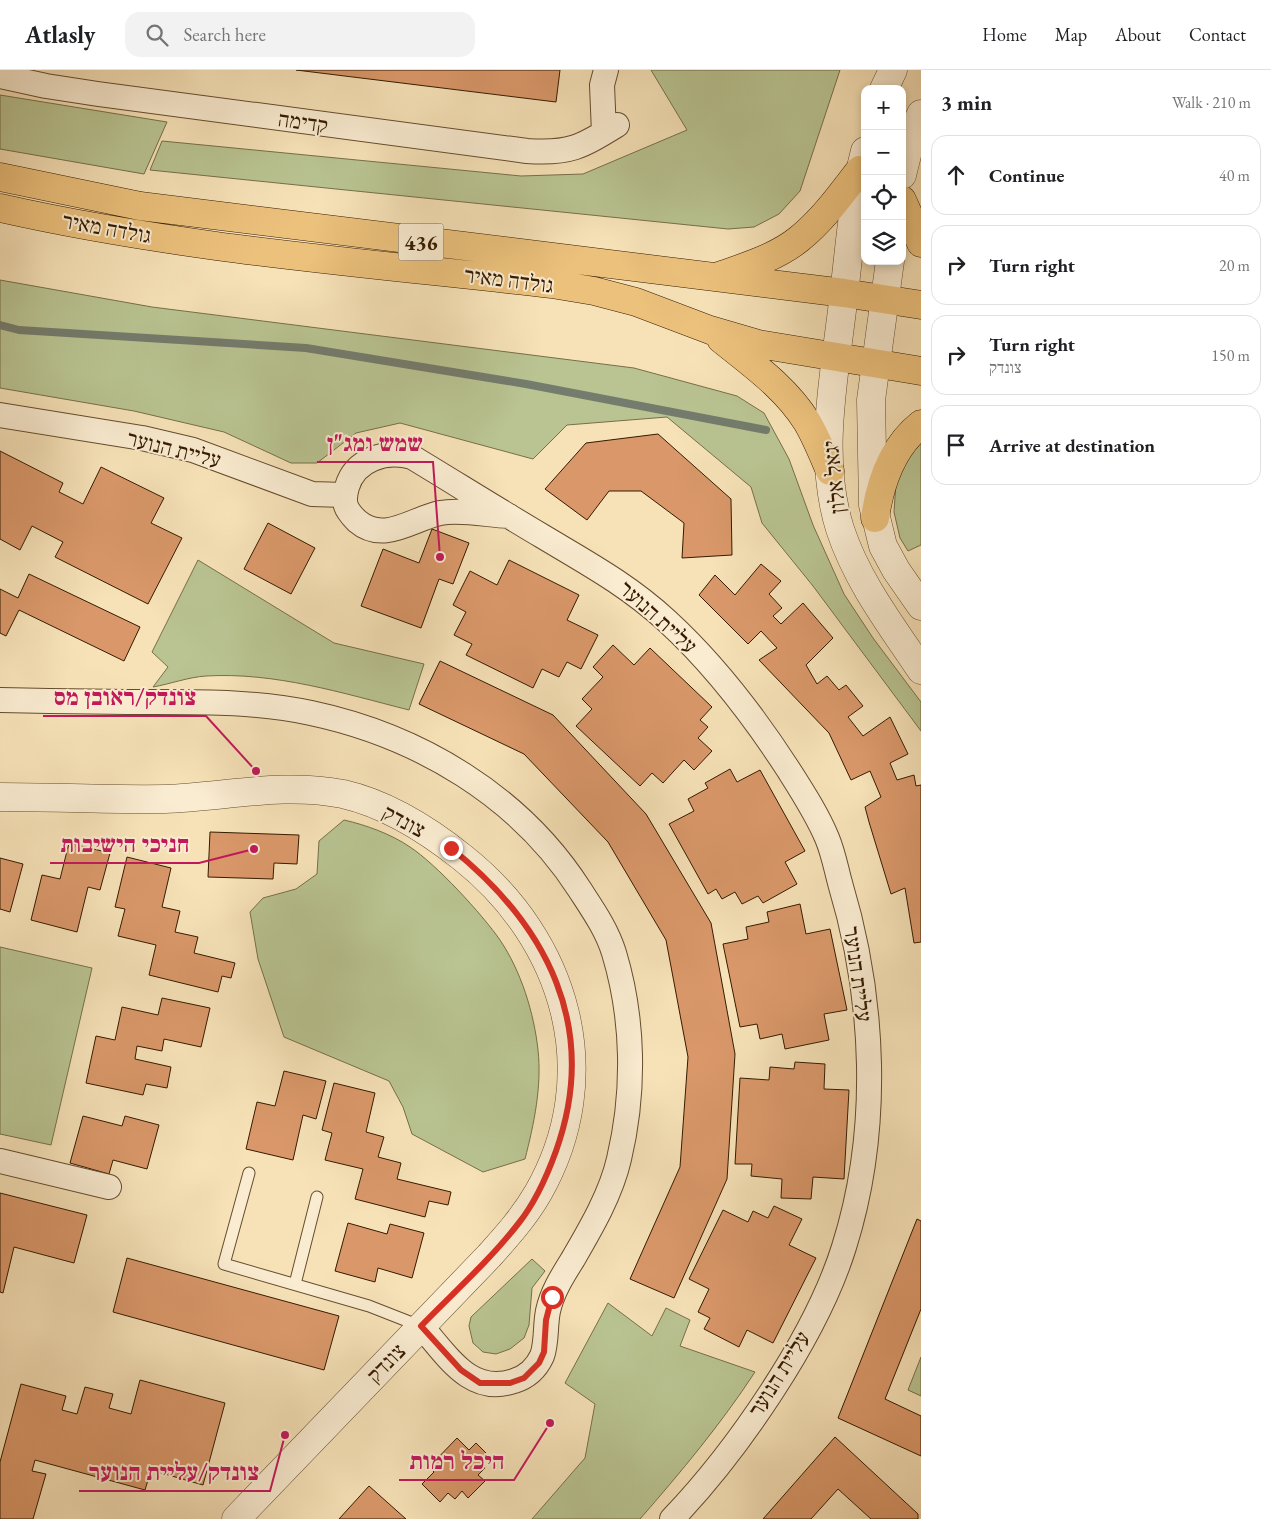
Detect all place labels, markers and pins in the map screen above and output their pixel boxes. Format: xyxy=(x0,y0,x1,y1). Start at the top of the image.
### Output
callout: שמש ומג"ן xyxy=(317,423,433,462)
callout: צונדק/ראובן מס xyxy=(43,677,206,716)
callout: חניכי הישיבות xyxy=(50,824,199,863)
callout: היכל רמות xyxy=(399,1441,514,1480)
callout: צונדק/עליית הנוער xyxy=(79,1452,270,1491)

